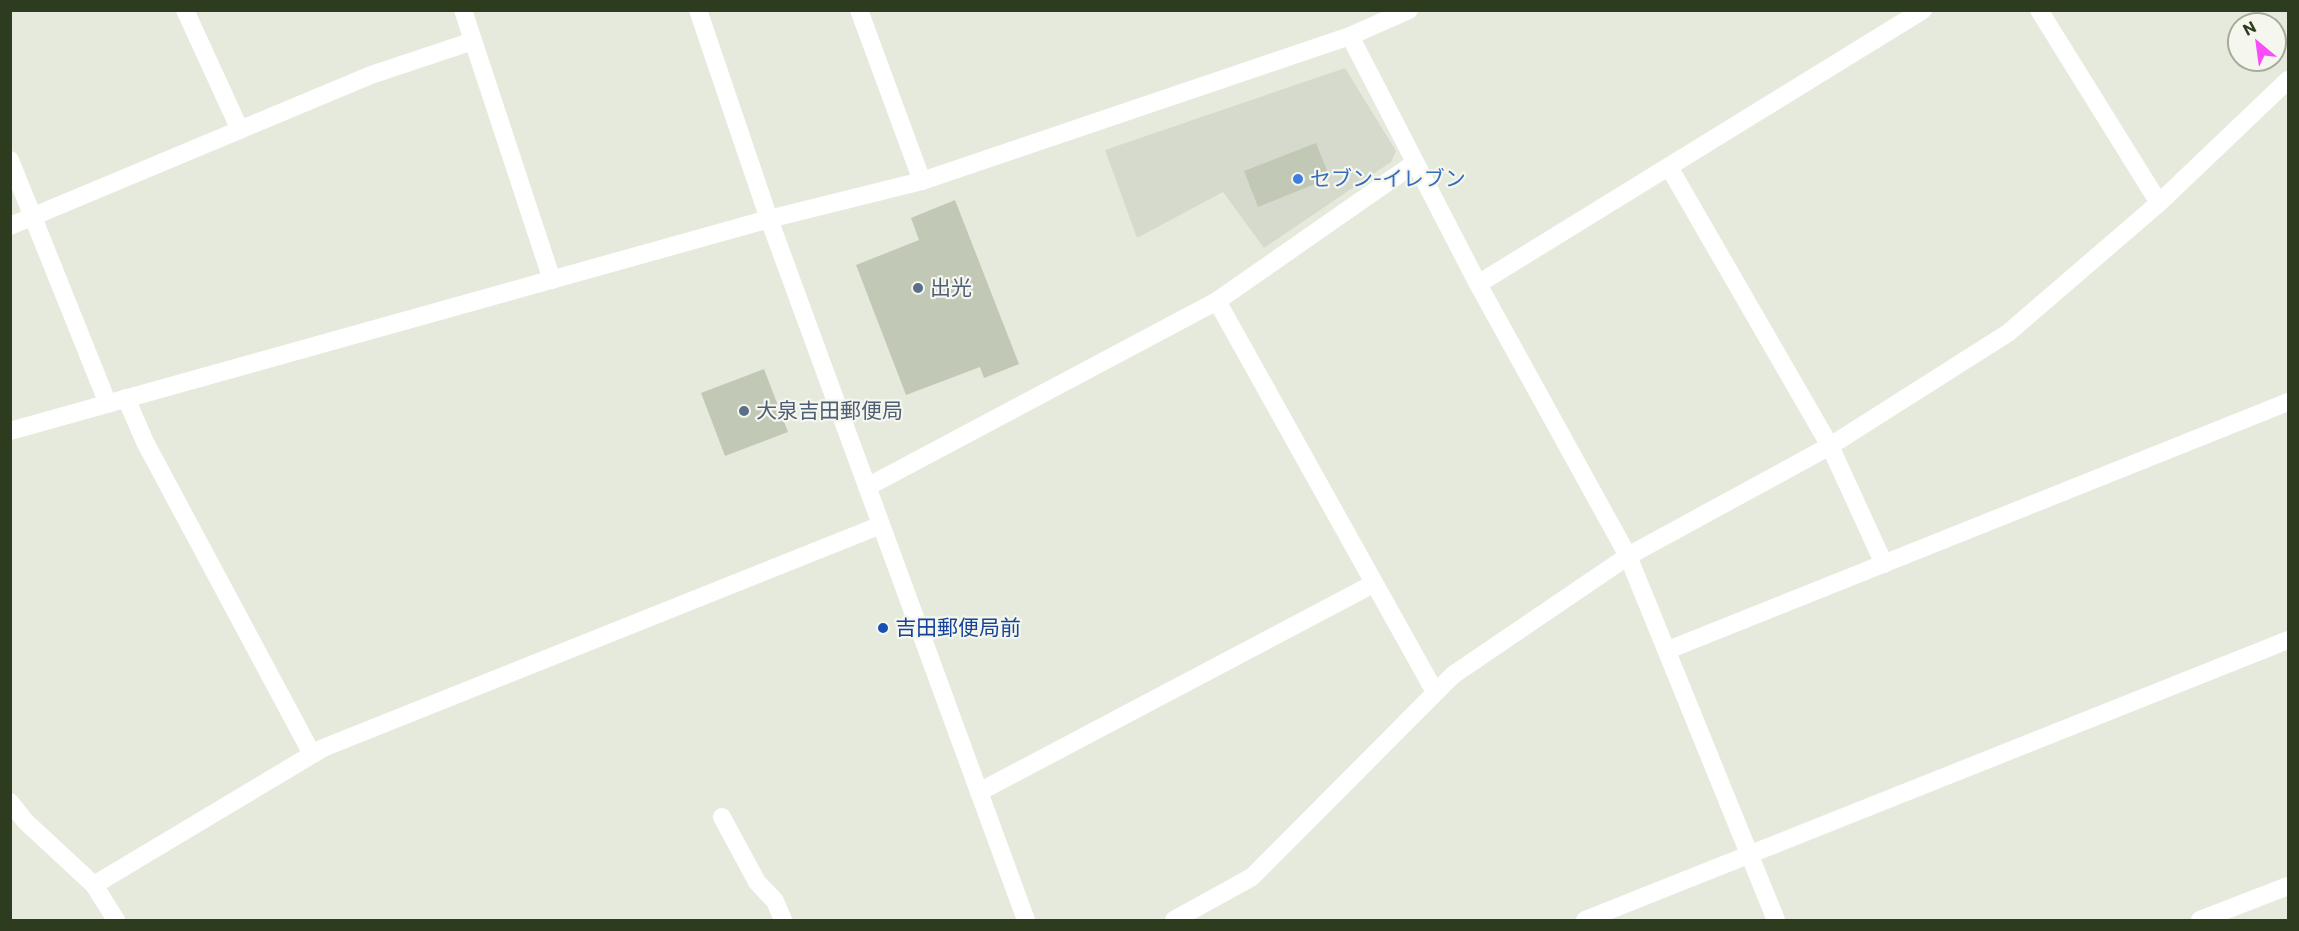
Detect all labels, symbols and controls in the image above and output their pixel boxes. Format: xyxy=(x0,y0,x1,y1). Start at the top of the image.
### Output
north arrow xyxy=(2227,12,2287,72)
text: N xyxy=(2239,16,2259,39)
place label: セブン-イレブン xyxy=(1310,166,1466,192)
marker: セブン-イレブン xyxy=(1291,172,1305,186)
place label: 出光 xyxy=(930,275,972,301)
marker: 出光 xyxy=(911,281,925,295)
place label: 大泉吉田郵便局 xyxy=(756,398,903,424)
marker: 大泉吉田郵便局 xyxy=(737,404,751,418)
place label: 吉田郵便局前 xyxy=(895,615,1021,641)
marker: 吉田郵便局前 xyxy=(876,621,890,635)

